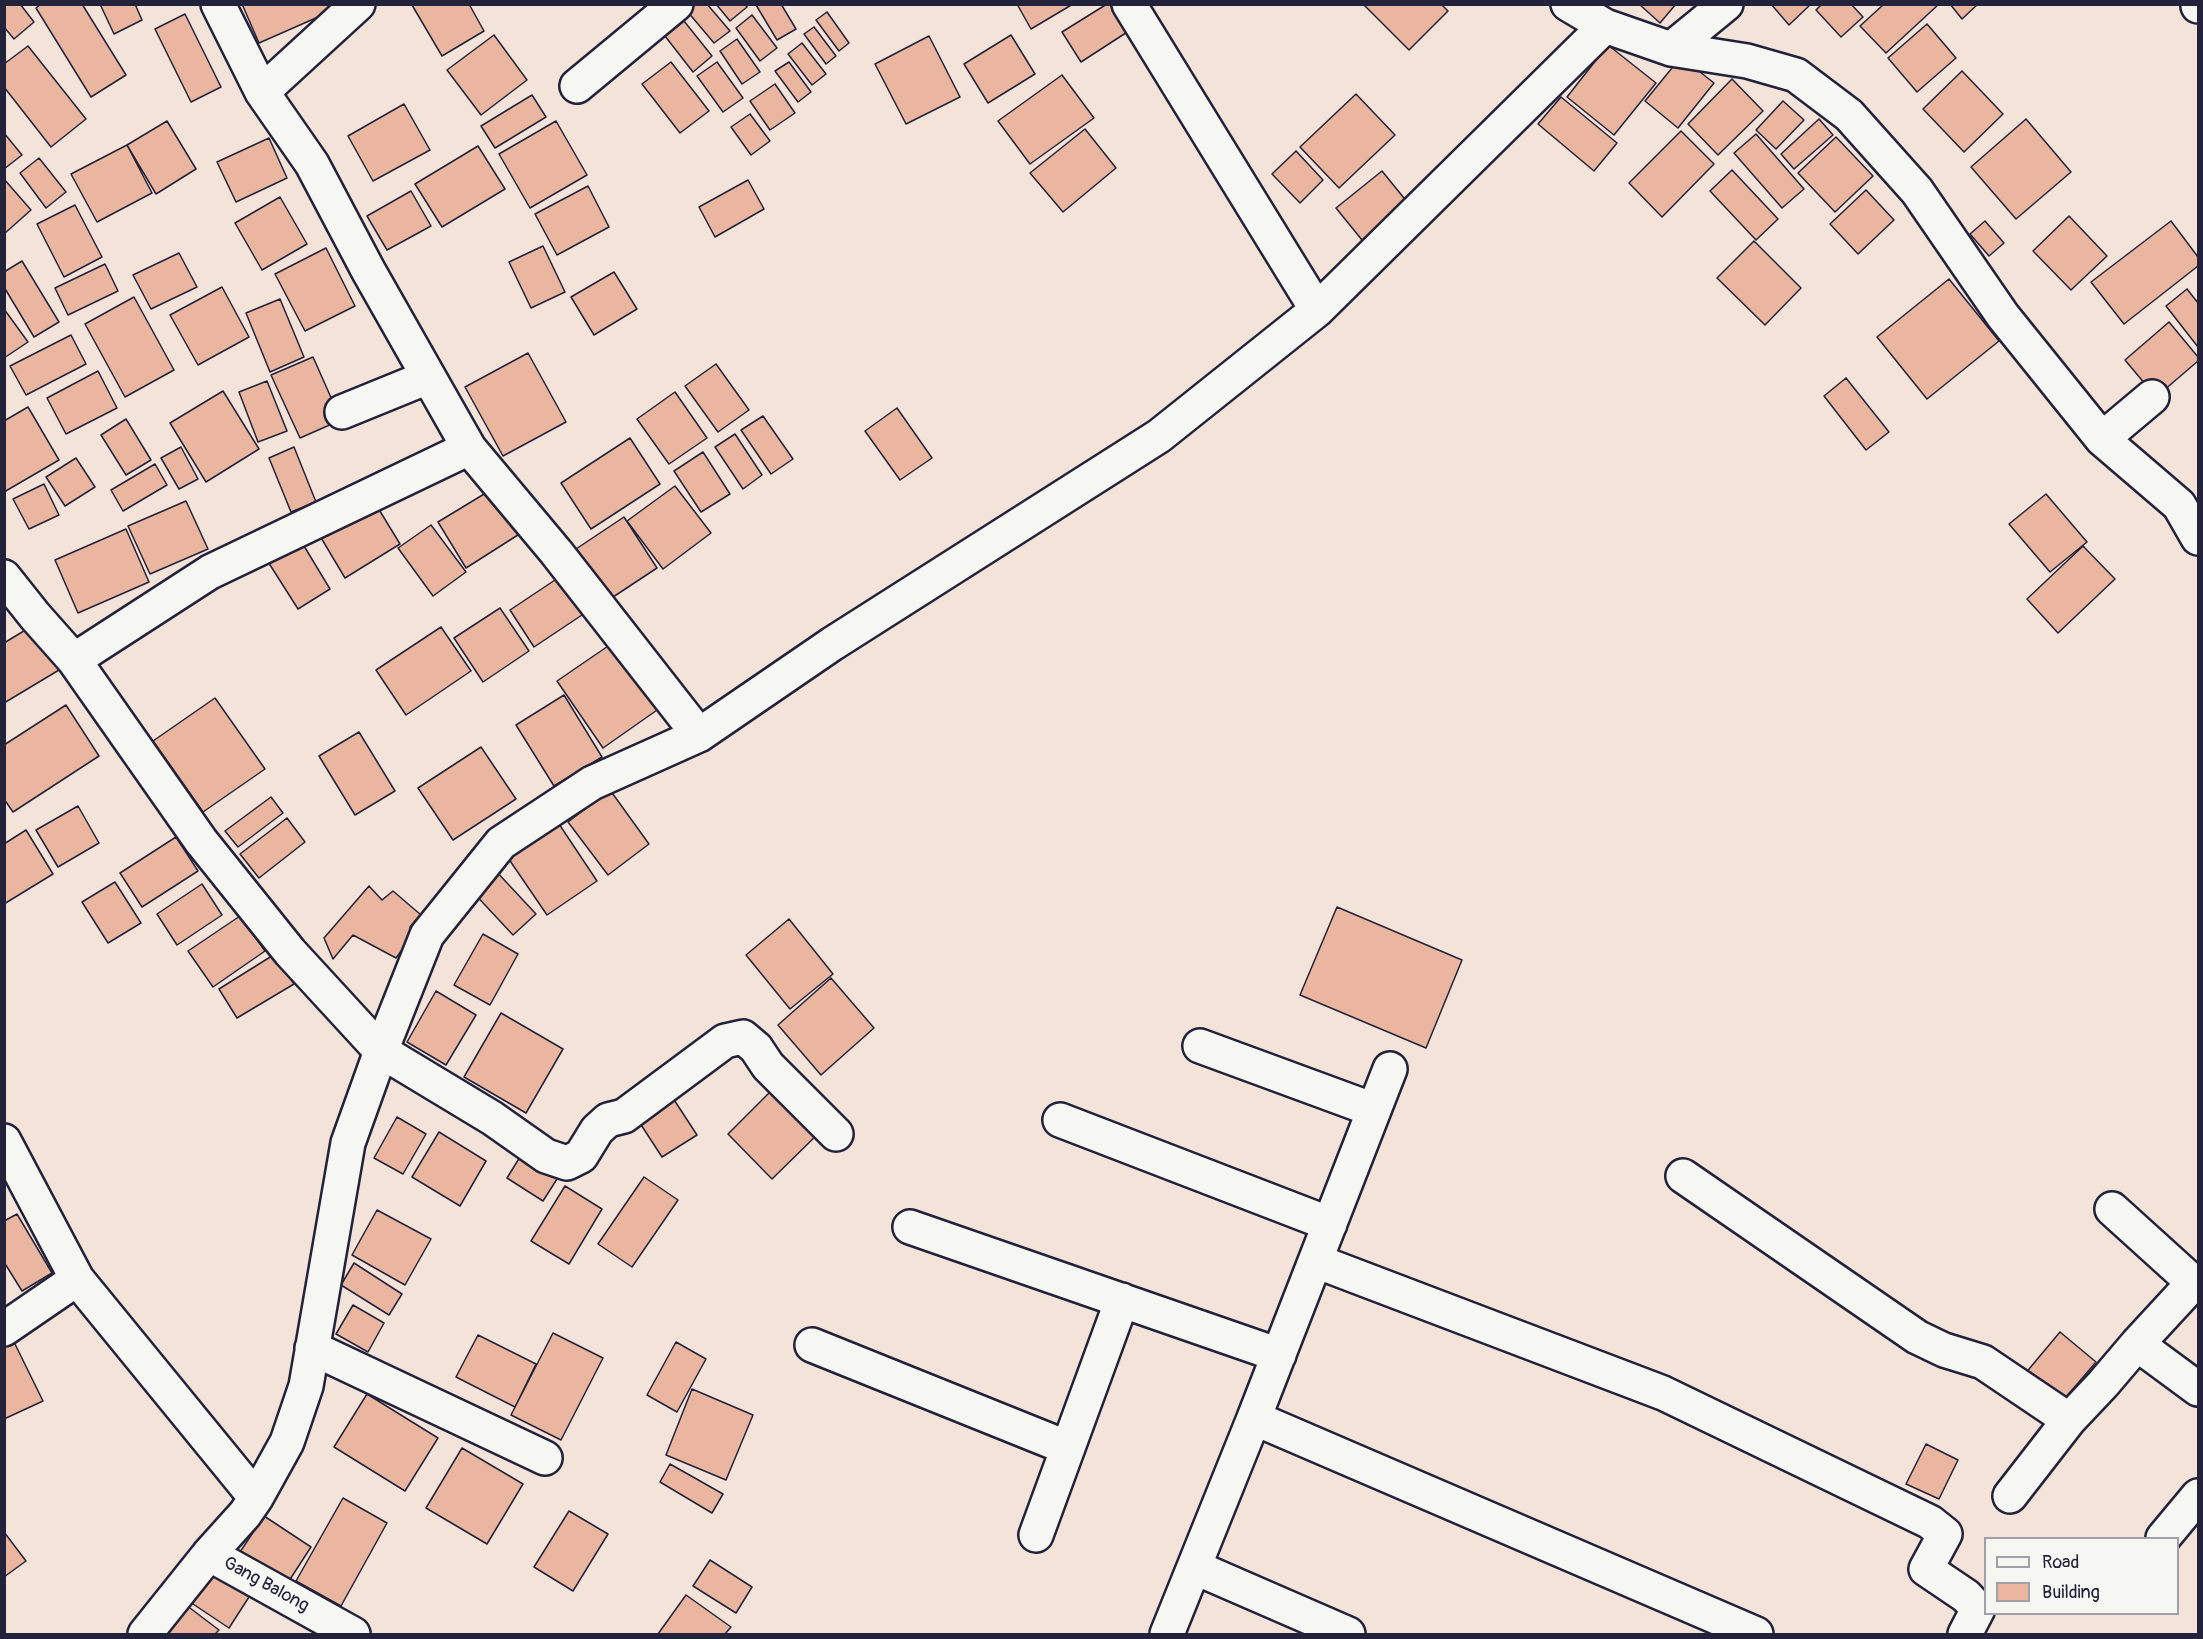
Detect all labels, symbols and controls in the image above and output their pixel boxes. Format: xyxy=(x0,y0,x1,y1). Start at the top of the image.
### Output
legend xyxy=(1984,1537,2179,1615)
text: Road xyxy=(2042,1551,2079,1574)
street label: Gang Balong xyxy=(219,1553,313,1617)
text: Building xyxy=(2042,1581,2100,1604)

